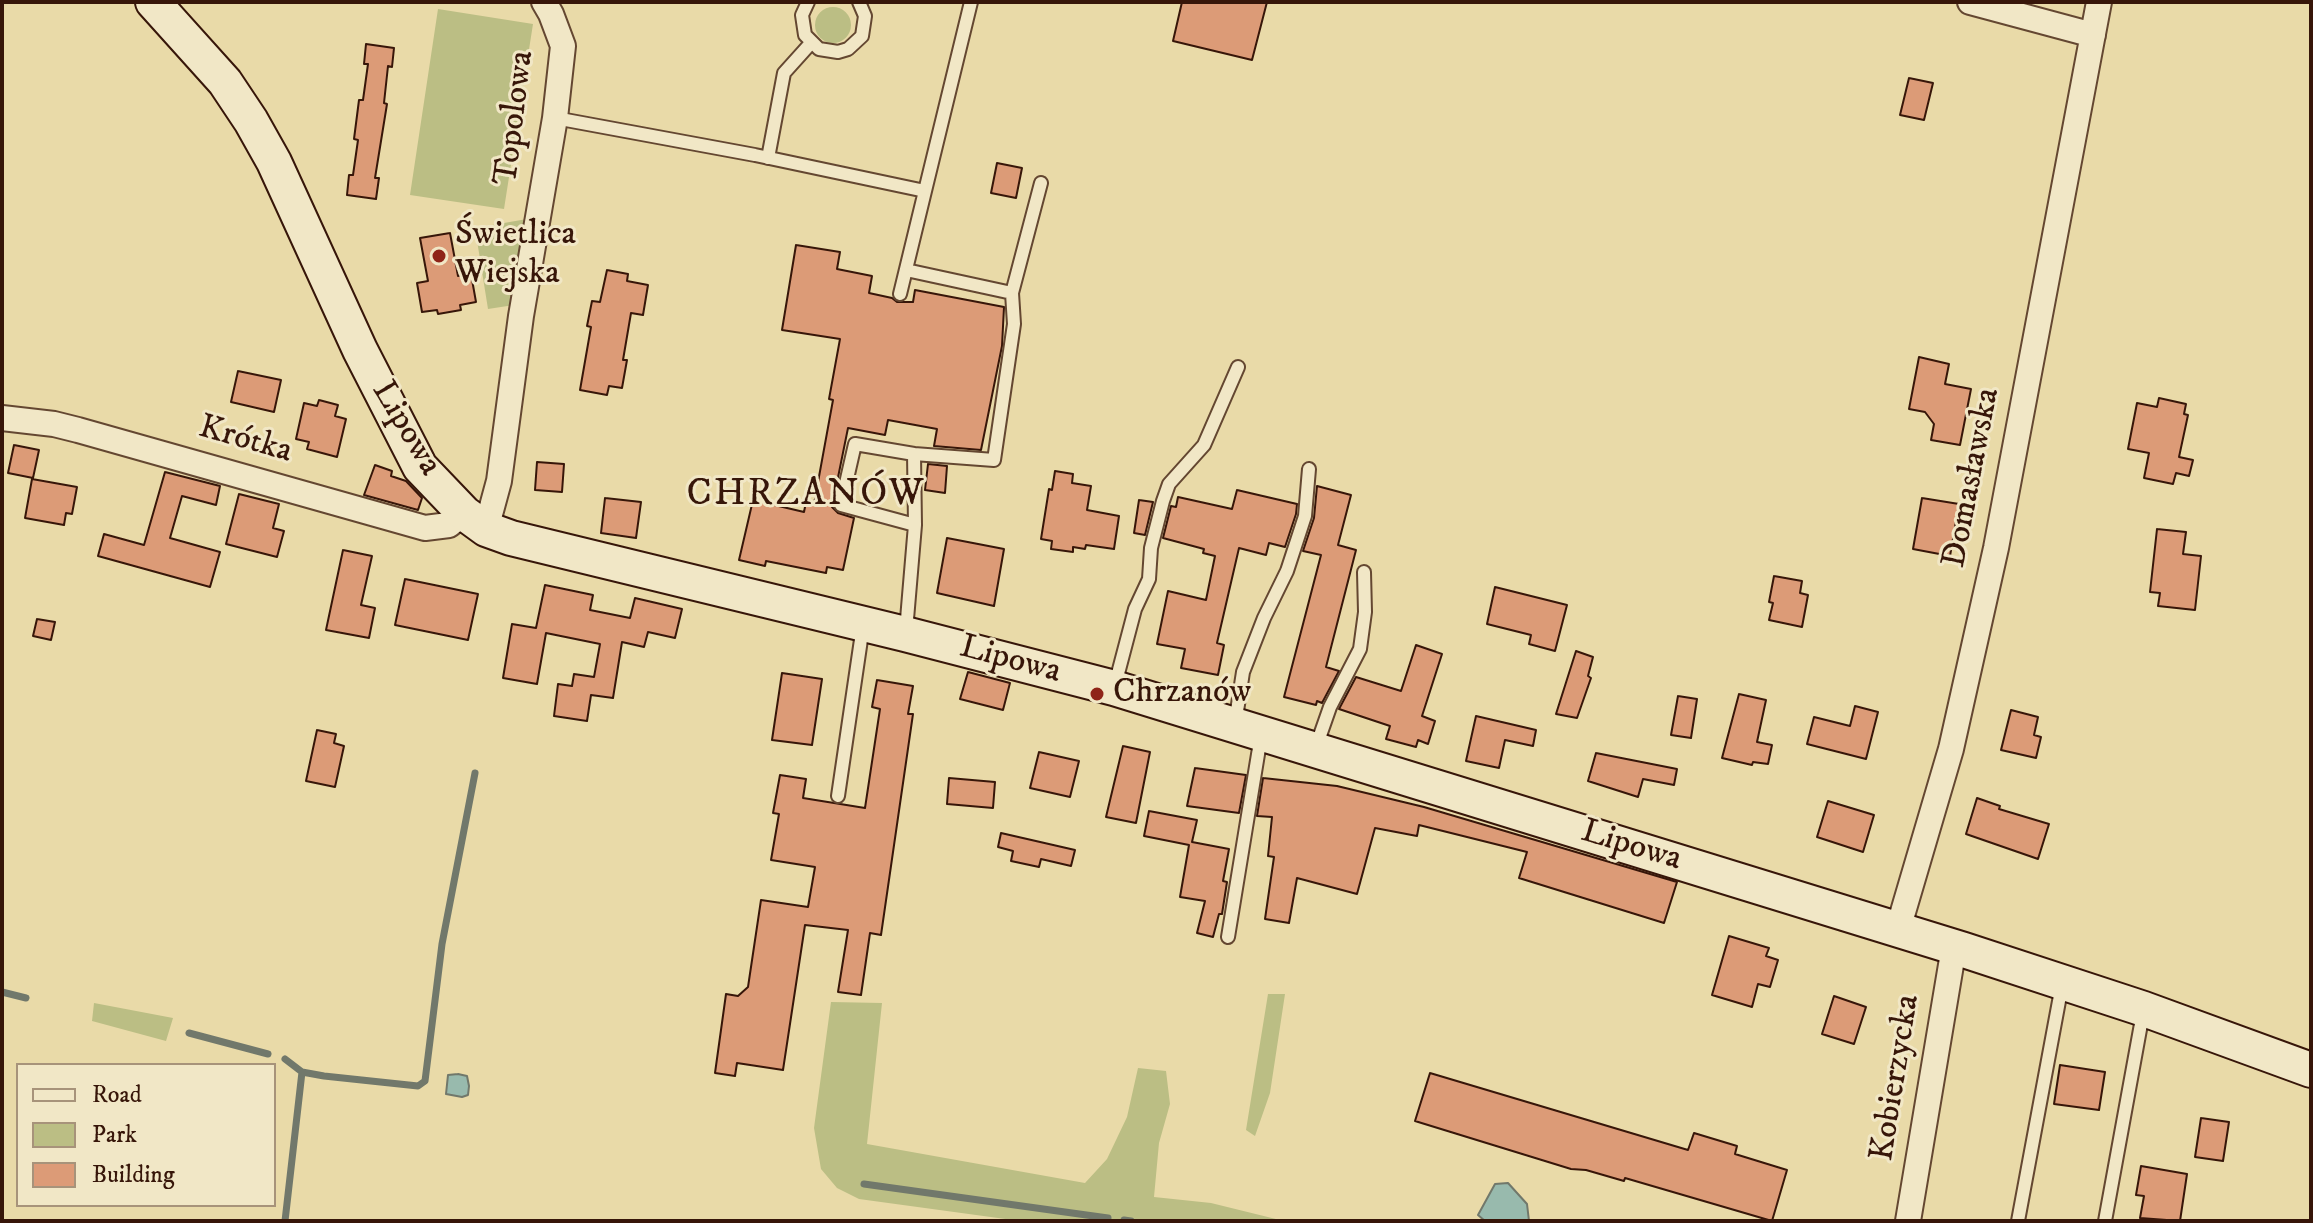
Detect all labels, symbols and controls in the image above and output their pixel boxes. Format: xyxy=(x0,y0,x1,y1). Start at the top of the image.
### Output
street label: Topolowa xyxy=(488,49,544,187)
place label: Świetlica Wiejska xyxy=(455,216,576,296)
marker: Świetlica Wiejska xyxy=(430,247,448,265)
street label: Lipowa xyxy=(361,374,449,484)
street label: Domasławska xyxy=(1936,385,2010,571)
street label: Krótka xyxy=(194,408,296,474)
district label: CHRZANÓW xyxy=(686,473,926,519)
street label: Lipowa xyxy=(955,628,1065,694)
place label: Chrzanów xyxy=(1113,674,1251,714)
marker: Chrzanów xyxy=(1088,685,1106,703)
street label: Lipowa xyxy=(1576,812,1686,882)
street label: Kobierzycka xyxy=(1864,992,1930,1164)
legend xyxy=(16,1063,276,1207)
text: Road xyxy=(92,1080,142,1110)
text: Park xyxy=(92,1120,137,1150)
text: Building xyxy=(92,1160,175,1190)

